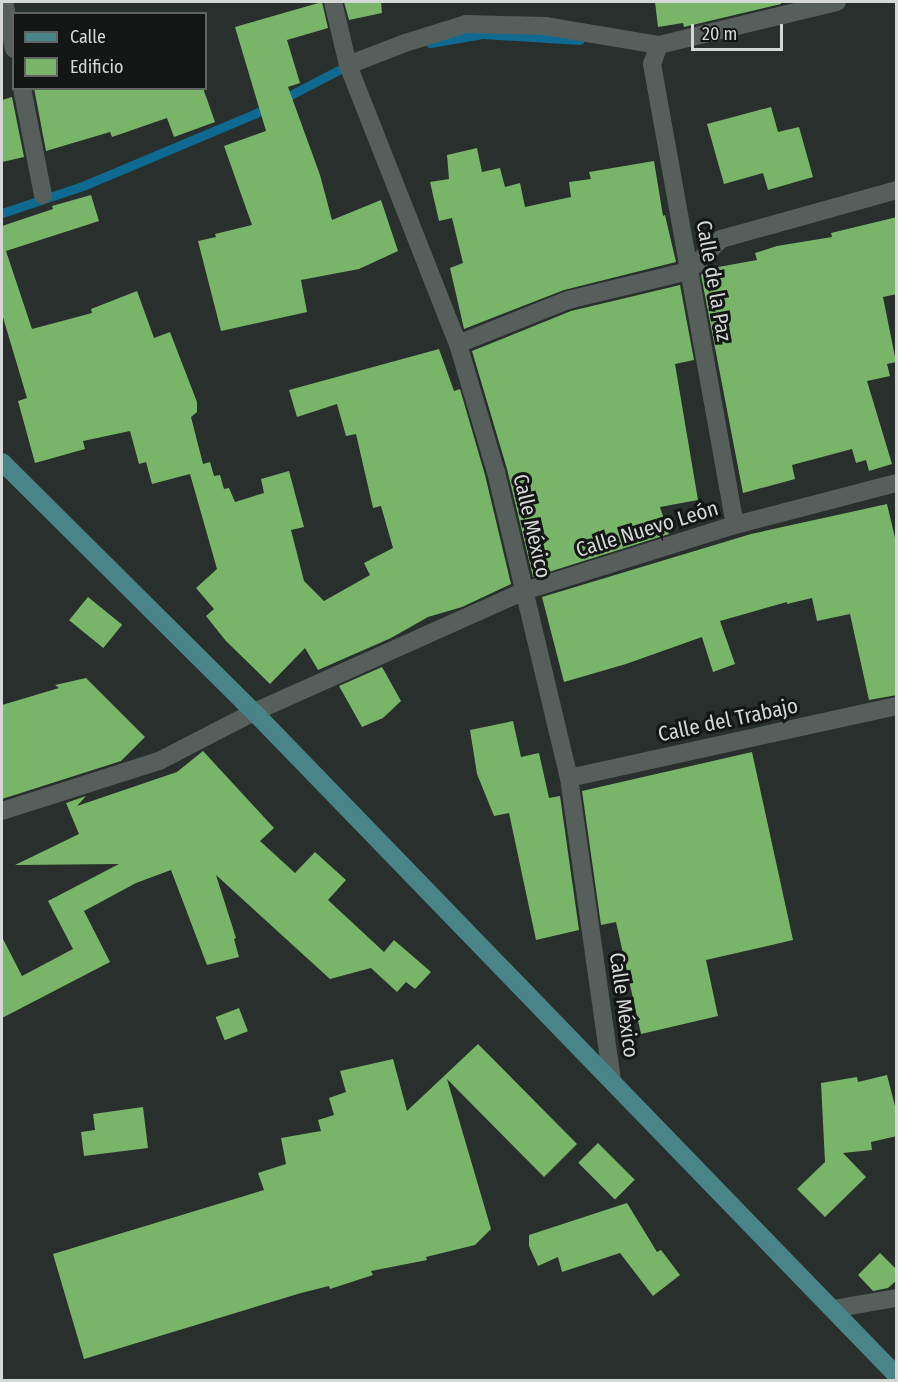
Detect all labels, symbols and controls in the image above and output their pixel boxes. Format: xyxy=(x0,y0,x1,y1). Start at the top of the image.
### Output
legend xyxy=(12,12,207,90)
scale bar xyxy=(694,12,786,50)
text: 20 m xyxy=(702,23,737,45)
text: Calle xyxy=(70,26,106,48)
text: Edificio xyxy=(70,56,123,78)
street label: Calle de la Paz xyxy=(691,218,737,344)
street label: Calle México xyxy=(508,471,556,581)
street label: Calle Nuevo León xyxy=(573,495,721,563)
street label: Calle del Trabajo xyxy=(656,693,800,747)
street label: Calle México xyxy=(604,951,644,1059)

